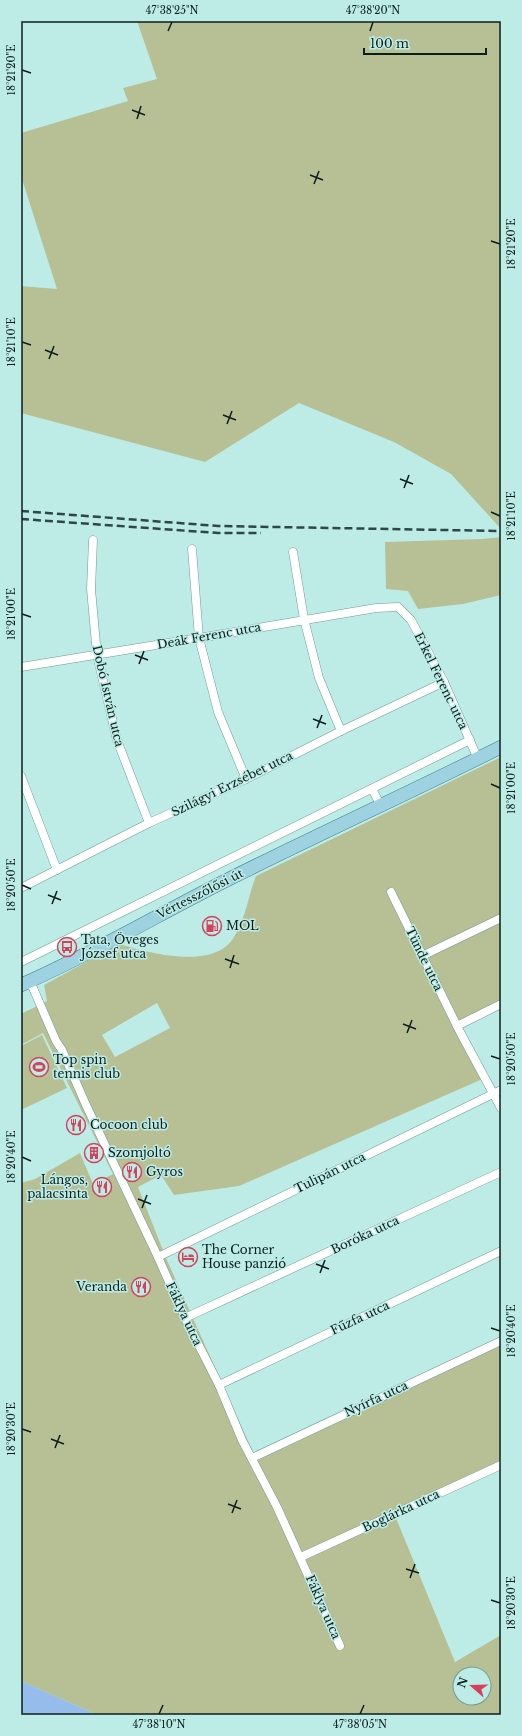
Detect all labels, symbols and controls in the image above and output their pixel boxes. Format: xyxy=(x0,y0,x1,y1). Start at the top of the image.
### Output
text: 47°38'25"N xyxy=(145,4,199,17)
text: 47°38'20"N xyxy=(346,4,400,17)
scale bar xyxy=(364,30,486,56)
text: 100 m xyxy=(370,36,409,51)
text: 18°21'20"E xyxy=(5,45,18,95)
text: 18°21'20"E xyxy=(505,219,518,269)
text: 18°21'10"E xyxy=(5,317,18,367)
text: 18°21'10"E xyxy=(505,491,518,541)
text: 18°21'00"E xyxy=(5,588,18,640)
street label: Deák Ferenc utca xyxy=(156,619,263,652)
street label: Erkel Ferenc utca xyxy=(411,630,472,732)
street label: Dobó István utca xyxy=(90,644,128,748)
street label: Szilágyi Erzsébet utca xyxy=(169,747,295,819)
text: 18°21'00"E xyxy=(505,762,518,814)
text: 18°20'50"E xyxy=(5,859,18,911)
street label: Vértesszőlősi út xyxy=(153,865,246,922)
fuel station icon: MOL xyxy=(201,915,223,937)
place label: MOL xyxy=(226,918,259,933)
street label: Tünde utca xyxy=(403,924,447,994)
place label: Tata, Öveges József utca xyxy=(79,931,159,961)
bus stop icon: Tata, Öveges József utca xyxy=(56,936,78,958)
text: 18°20'50"E xyxy=(505,1033,518,1085)
place label: Top spin tennis club xyxy=(53,1052,120,1081)
sports icon: Top spin tennis club xyxy=(28,1056,50,1078)
restaurant icon: Cocoon club xyxy=(65,1114,87,1136)
place label: Cocoon club xyxy=(90,1117,168,1132)
text: 18°20'40"E xyxy=(5,1131,18,1183)
building icon: Szomjoltó xyxy=(83,1142,105,1164)
place label: Szomjoltó xyxy=(108,1145,171,1160)
street label: Tulipán utca xyxy=(292,1149,368,1196)
restaurant icon: Gyros xyxy=(121,1161,143,1183)
place label: Gyros xyxy=(146,1164,183,1179)
place label: Lángos, palacsinta xyxy=(27,1172,88,1201)
restaurant icon: Lángos, palacsinta xyxy=(91,1176,113,1198)
street label: Boróka utca xyxy=(328,1212,402,1257)
place label: The Corner House panzió xyxy=(202,1242,286,1271)
hotel icon: The Corner House panzió xyxy=(177,1246,199,1268)
restaurant icon: Veranda xyxy=(130,1276,152,1298)
place label: Veranda xyxy=(75,1279,127,1294)
street label: Fáklya utca xyxy=(163,1280,206,1348)
street label: Fűzfa utca xyxy=(328,1297,392,1338)
text: 18°20'40"E xyxy=(505,1305,518,1357)
street label: Nyírfa utca xyxy=(342,1377,410,1420)
text: 18°20'30"E xyxy=(5,1402,18,1456)
street label: Boglárka utca xyxy=(360,1486,442,1535)
street label: Fáklya utca xyxy=(303,1572,344,1642)
text: 18°20'30"E xyxy=(505,1576,518,1630)
north arrow xyxy=(452,1666,492,1706)
text: N xyxy=(454,1675,471,1690)
text: 47°38'10"N xyxy=(133,1718,186,1731)
text: 47°38'05"N xyxy=(333,1718,387,1731)

